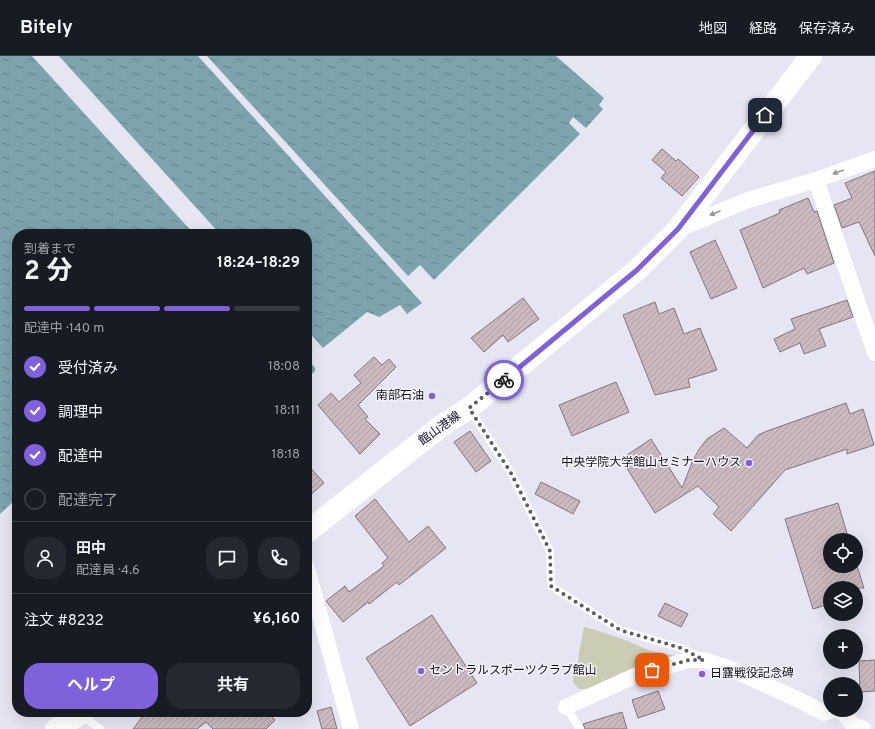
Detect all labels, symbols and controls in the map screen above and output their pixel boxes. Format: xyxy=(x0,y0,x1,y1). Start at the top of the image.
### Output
text: Bitely xyxy=(20,16,73,40)
text: 地図 xyxy=(699,21,727,38)
text: 経路 xyxy=(749,21,777,38)
text: 保存済み xyxy=(799,21,855,38)
pin xyxy=(748,98,782,132)
icon: home xyxy=(754,104,776,126)
one-way arrow xyxy=(832,169,844,175)
one-way arrow xyxy=(709,211,721,217)
text: 到着まで xyxy=(24,242,76,258)
text: 18:24–18:29 xyxy=(217,254,300,273)
text: 2 分 xyxy=(24,256,72,289)
text: 配達中 · 140 m xyxy=(24,321,104,337)
icon: check xyxy=(24,356,46,378)
text: 18:08 xyxy=(268,359,300,375)
text: 受付済み xyxy=(58,360,118,379)
courier xyxy=(484,360,524,400)
icon: bike xyxy=(493,369,515,391)
place label: 南部石油 xyxy=(376,388,424,404)
marker: 南部石油 xyxy=(427,391,437,401)
icon: check xyxy=(24,400,46,422)
text: 18:11 xyxy=(275,403,300,419)
text: 調理中 xyxy=(58,404,103,423)
street label: 館山港線 xyxy=(416,408,464,450)
icon: check xyxy=(24,444,46,466)
text: 18:18 xyxy=(271,447,300,463)
text: 配達中 xyxy=(58,448,103,467)
place label: 中央学院大学館山セミナーハウス xyxy=(561,455,741,471)
marker: 中央学院大学館山セミナーハウス xyxy=(744,458,754,468)
text: 配達完了 xyxy=(58,492,118,511)
map controls xyxy=(823,533,863,717)
button: locate xyxy=(823,533,863,573)
button: person xyxy=(24,537,66,579)
button: chat xyxy=(206,537,248,579)
button: phone xyxy=(258,537,300,579)
text: 田中 xyxy=(76,540,106,559)
text: 配達員 · 4.6 xyxy=(76,563,140,579)
button: layers xyxy=(823,581,863,621)
text: ¥6,160 xyxy=(253,610,300,629)
text: 注文 #8232 xyxy=(24,612,104,631)
button: + xyxy=(823,629,863,669)
pin xyxy=(635,653,669,687)
icon: bag xyxy=(641,659,663,681)
button: ヘルプ xyxy=(24,663,158,709)
button: 共有 xyxy=(166,663,300,709)
place label: セントラルスポーツクラブ館山 xyxy=(429,663,597,679)
marker: セントラルスポーツクラブ館山 xyxy=(416,666,426,676)
place label: 日露戦役記念碑 xyxy=(710,666,794,682)
marker: 日露戦役記念碑 xyxy=(697,669,707,679)
button: − xyxy=(823,677,863,717)

